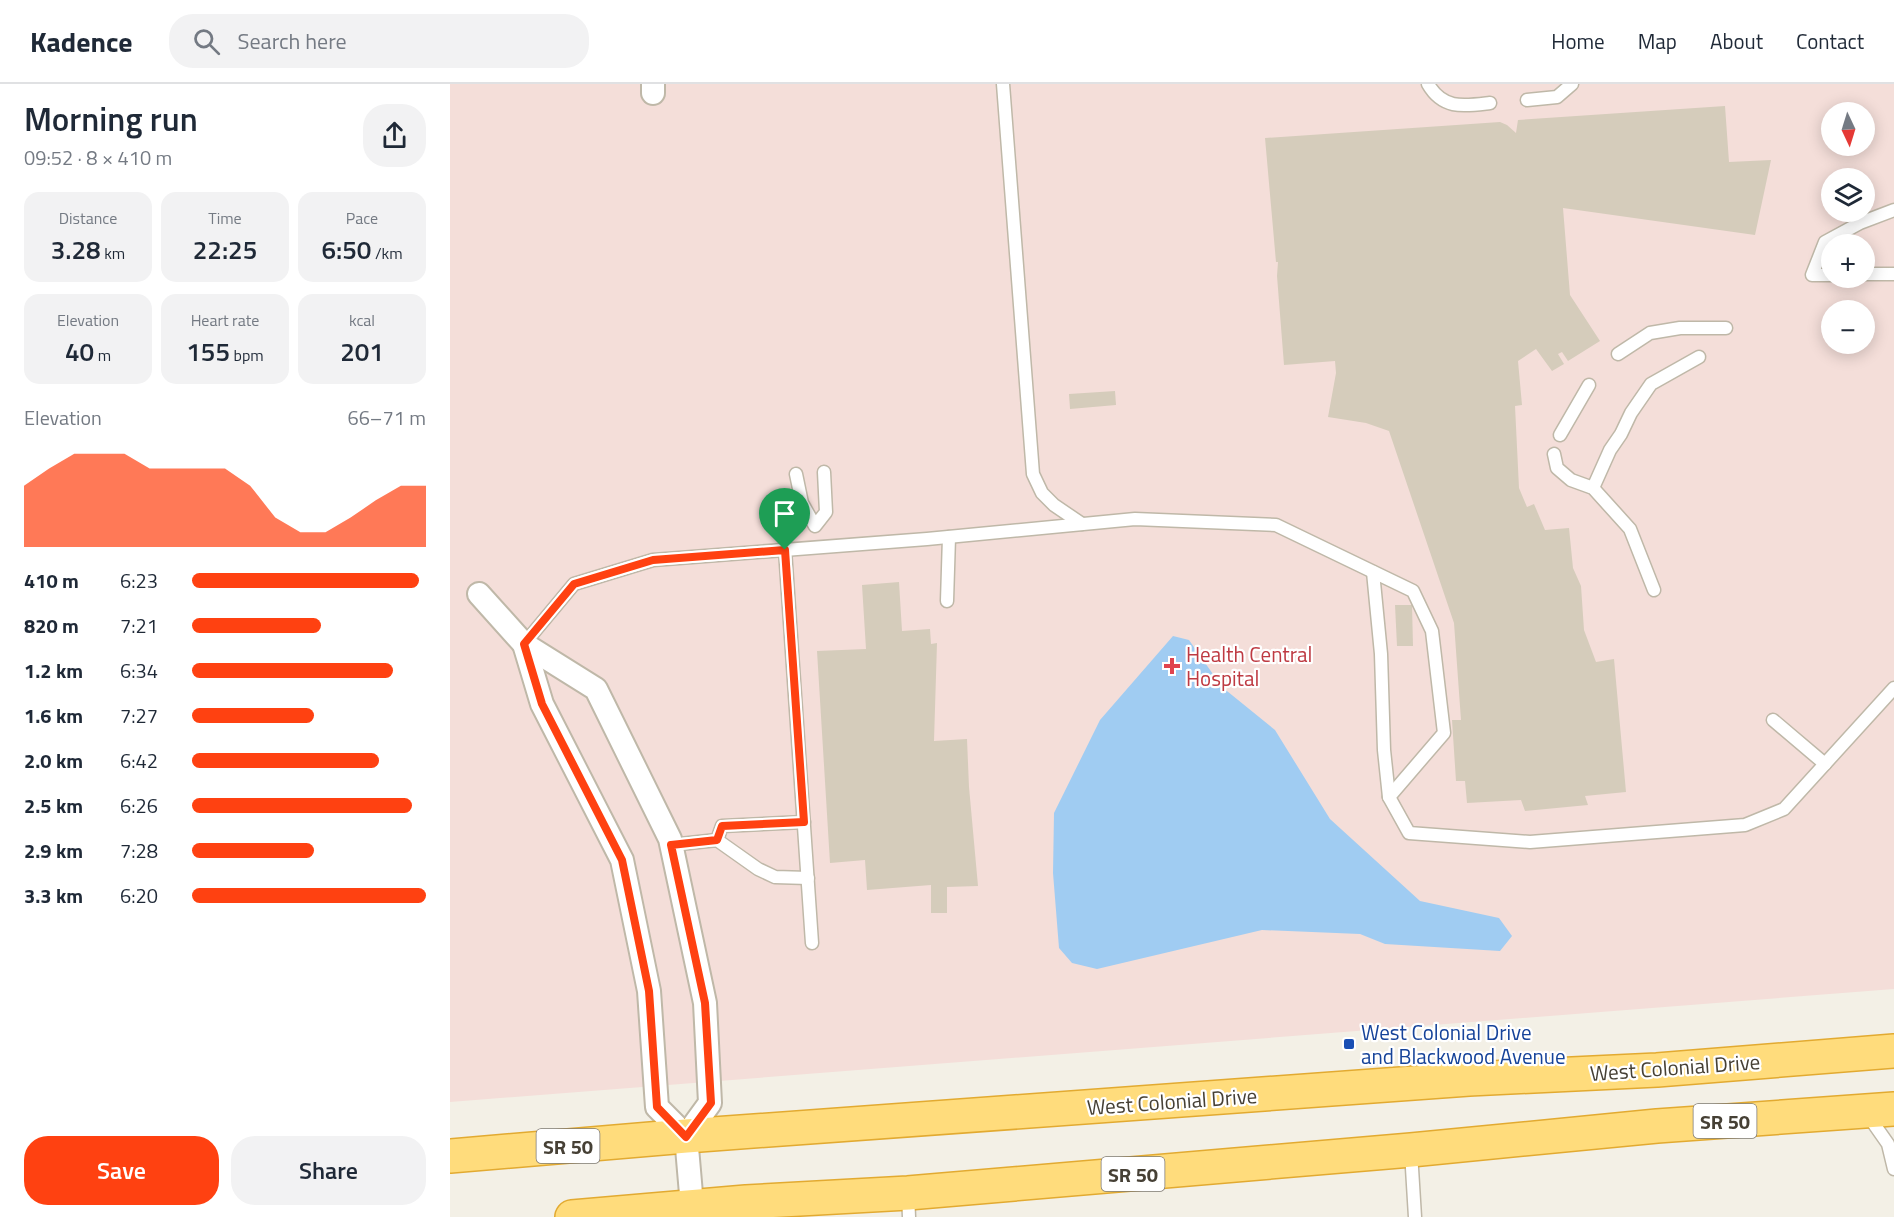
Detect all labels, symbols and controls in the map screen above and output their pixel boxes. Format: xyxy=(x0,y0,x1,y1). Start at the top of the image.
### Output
search box xyxy=(169,14,589,68)
text: Kadence xyxy=(30,20,133,63)
text: Search here xyxy=(238,24,347,58)
icon: search xyxy=(190,25,223,58)
text: Home xyxy=(1551,25,1605,57)
text: Map xyxy=(1638,25,1677,57)
text: About xyxy=(1710,25,1763,57)
text: Contact xyxy=(1796,25,1864,57)
text: Morning run xyxy=(24,94,198,144)
north arrow xyxy=(1821,102,1875,156)
map controls xyxy=(1821,102,1875,354)
button: share xyxy=(363,104,426,167)
text: 09:52 · 8 × 410 m xyxy=(24,142,172,173)
button: layers xyxy=(1821,168,1875,222)
text: Distance xyxy=(59,206,117,230)
text: Time xyxy=(208,206,242,230)
text: Pace xyxy=(346,206,378,230)
text: 3.28 xyxy=(51,230,101,269)
text: 22:25 xyxy=(193,230,257,269)
text: 6:50 xyxy=(321,230,371,269)
button: + xyxy=(1821,234,1875,288)
text: km xyxy=(101,241,125,265)
text: /km xyxy=(371,241,403,265)
button: − xyxy=(1821,300,1875,354)
text: Elevation xyxy=(57,308,119,332)
text: Heart rate xyxy=(191,308,259,332)
text: kcal xyxy=(349,308,375,332)
text: 40 xyxy=(65,332,94,371)
text: 155 xyxy=(186,332,230,371)
text: 201 xyxy=(340,332,384,371)
text: m xyxy=(94,343,111,367)
text: bpm xyxy=(230,343,264,367)
text: Elevation xyxy=(24,402,102,433)
text: 66–71 m xyxy=(347,402,426,433)
pin xyxy=(759,488,810,550)
icon: arrive xyxy=(768,497,801,530)
text: 410 m xyxy=(24,565,79,596)
text: 6:23 xyxy=(120,565,158,596)
text: 820 m xyxy=(24,610,79,641)
text: 7:21 xyxy=(120,610,158,641)
place label: Health Central Hospital xyxy=(1186,638,1312,694)
text: 1.2 km xyxy=(24,655,83,686)
text: 6:34 xyxy=(120,655,158,686)
marker: Health Central Hospital xyxy=(1163,657,1181,675)
text: 1.6 km xyxy=(24,700,83,731)
text: 7:27 xyxy=(120,700,158,731)
text: 2.0 km xyxy=(24,745,83,776)
text: 6:42 xyxy=(120,745,158,776)
text: 2.5 km xyxy=(24,790,83,821)
text: 6:26 xyxy=(120,790,158,821)
text: 2.9 km xyxy=(24,835,83,866)
text: 7:28 xyxy=(120,835,158,866)
text: 3.3 km xyxy=(24,880,83,911)
text: 6:20 xyxy=(120,880,158,911)
place label: West Colonial Drive and Blackwood Avenue xyxy=(1361,1016,1566,1072)
marker: West Colonial Drive and Blackwood Avenue xyxy=(1342,1037,1356,1051)
street label: West Colonial Drive xyxy=(1589,1045,1761,1089)
street label: West Colonial Drive xyxy=(1086,1079,1258,1123)
road number: SR 50 xyxy=(1694,1104,1756,1138)
road number: SR 50 xyxy=(536,1129,600,1163)
button: Save xyxy=(24,1136,219,1205)
button: Share xyxy=(231,1136,426,1205)
road number: SR 50 xyxy=(1102,1157,1164,1191)

